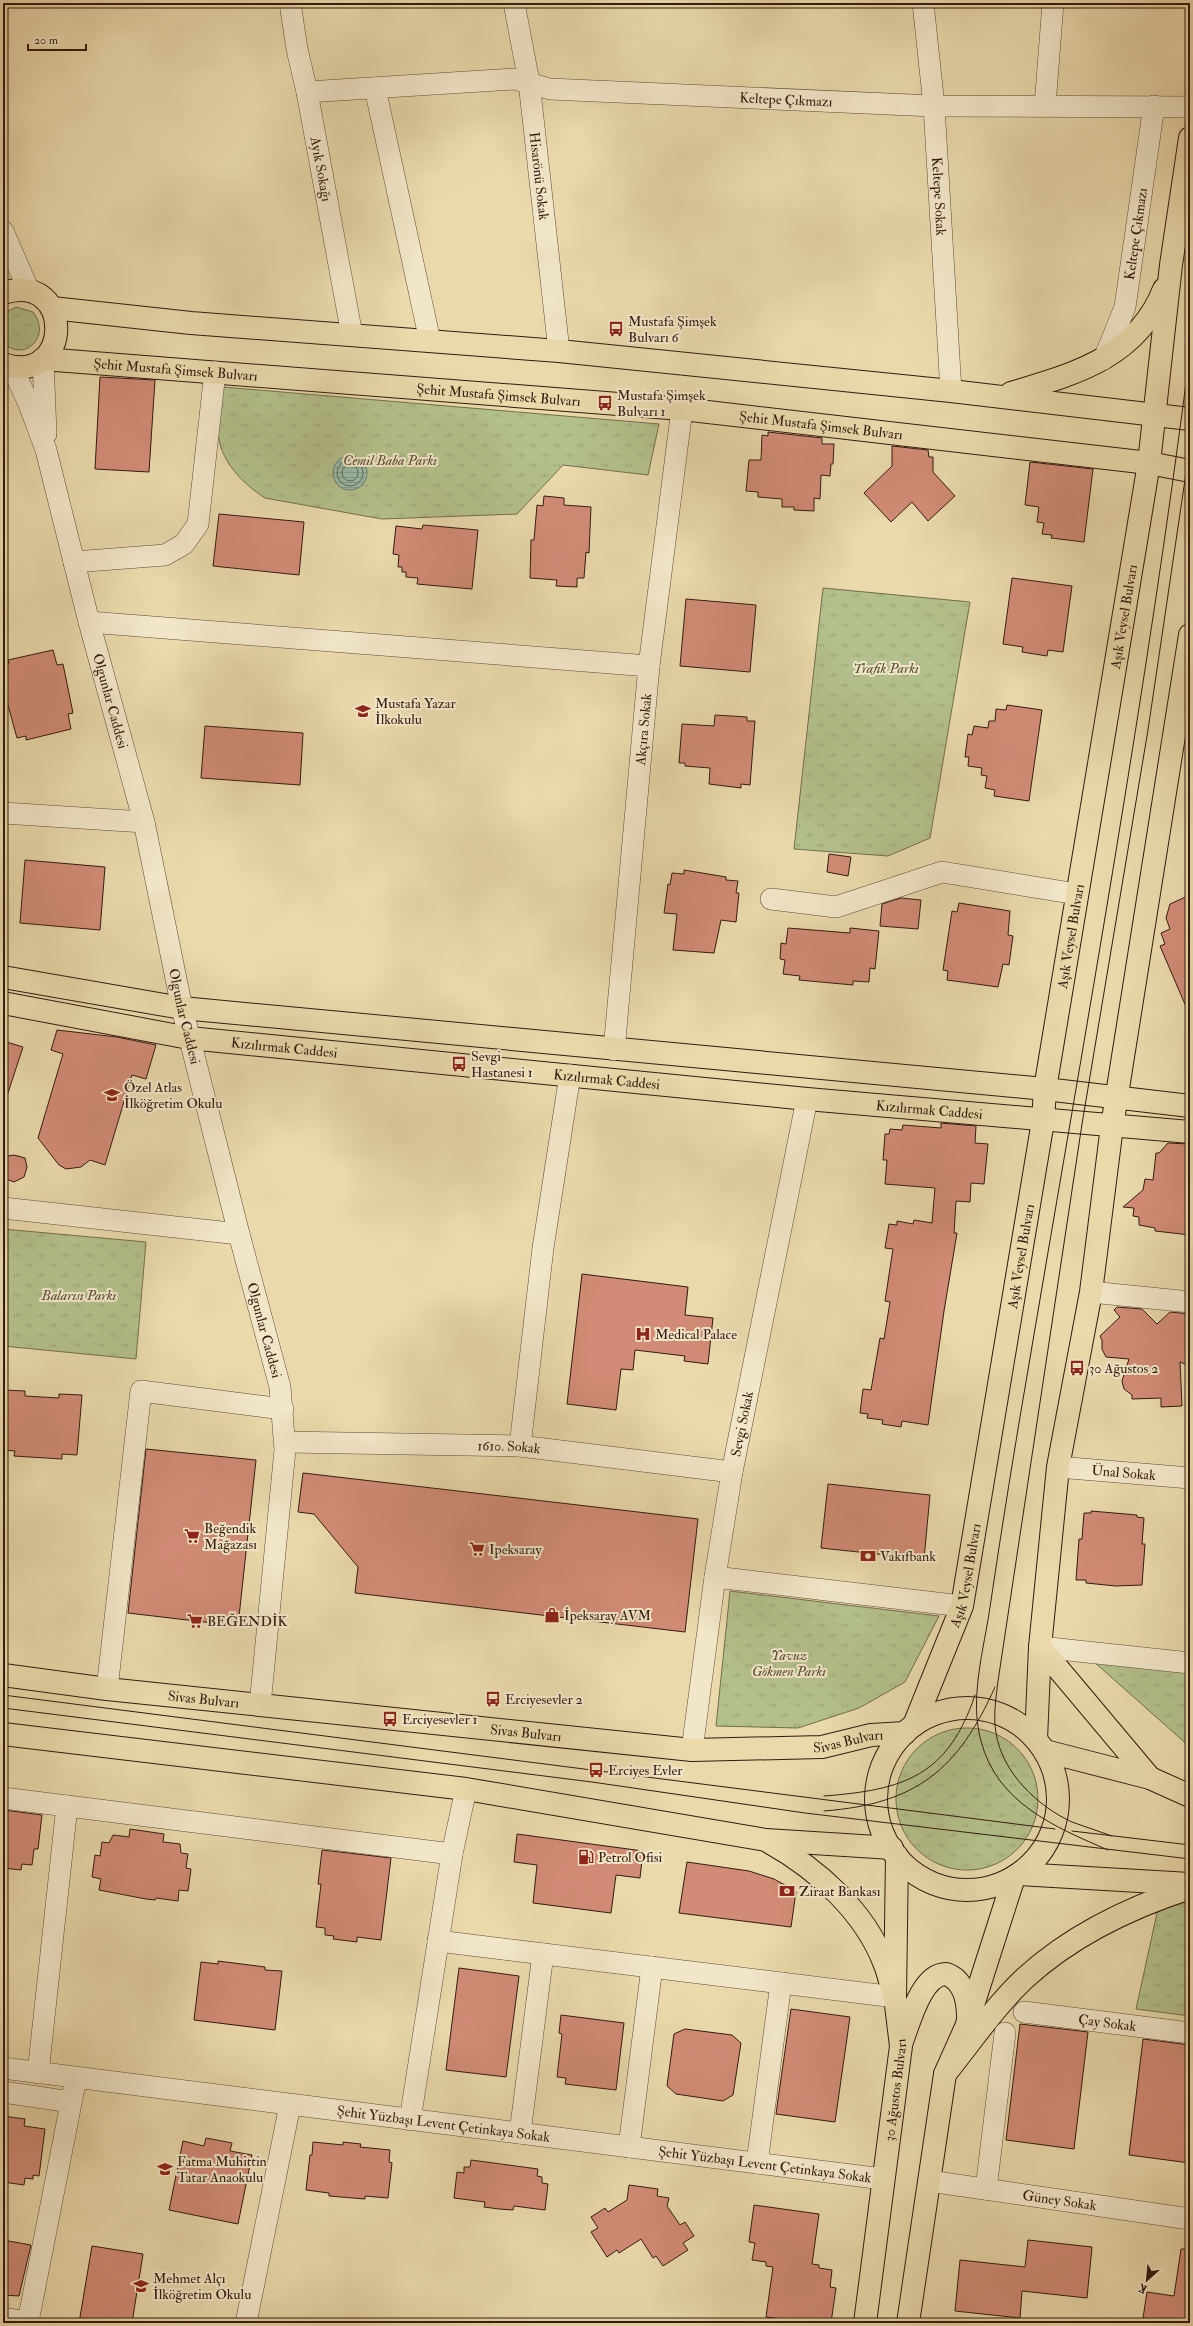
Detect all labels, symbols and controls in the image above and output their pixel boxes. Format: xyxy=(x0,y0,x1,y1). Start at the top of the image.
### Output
scale bar xyxy=(28,26,86,52)
text: 20 m xyxy=(34,33,59,48)
street label: Keltepe Çıkmazı xyxy=(739,89,833,110)
street label: Hisarönü Sokak xyxy=(526,131,553,221)
street label: Ayık Sokağı xyxy=(307,134,336,203)
street label: Keltepe Sokak xyxy=(929,156,950,236)
street label: Keltepe Çıkmazı xyxy=(1120,186,1151,281)
place label: Mustafa Şimşek Bulvarı 6 xyxy=(628,313,717,346)
bus stop icon: Mustafa Şimşek Bulvarı 6 xyxy=(607,320,625,338)
street label: Şehit Mustafa Şimsek Bulvarı xyxy=(93,354,259,384)
street label: Şehit Mustafa Şimsek Bulvarı xyxy=(416,380,582,410)
place label: Mustafa Şimşek Bulvarı 1 xyxy=(617,387,706,420)
bus stop icon: Mustafa Şimşek Bulvarı 1 xyxy=(596,394,614,412)
street label: Şehit Mustafa Şimsek Bulvarı xyxy=(738,407,904,443)
park label: Cemil Baba Parkı xyxy=(343,452,437,469)
street label: Aşık Veysel Bulvarı xyxy=(1106,563,1141,671)
street label: Olgunlar Caddesi xyxy=(90,651,132,751)
park label: Trafik Parkı xyxy=(853,660,919,677)
street label: Akçıra Sokak xyxy=(631,692,655,767)
place label: Mustafa Yazar İlkokulu xyxy=(375,695,457,728)
school or university icon: Mustafa Yazar İlkokulu xyxy=(354,702,372,720)
street label: Aşık Veysel Bulvarı xyxy=(1053,882,1087,991)
street label: Olgunlar Caddesi xyxy=(166,967,204,1066)
street label: Kızılırmak Caddesi xyxy=(230,1034,339,1061)
place label: Sevgi Hastanesi 1 xyxy=(471,1048,533,1081)
bus stop icon: Sevgi Hastanesi 1 xyxy=(450,1055,468,1073)
street label: Kızılırmak Caddesi xyxy=(553,1066,661,1093)
place label: Özel Atlas İlköğretim Okulu xyxy=(124,1079,222,1112)
school or university icon: Özel Atlas İlköğretim Okulu xyxy=(103,1086,121,1104)
street label: Kızılırmak Caddesi xyxy=(875,1096,984,1123)
street label: Aşık Veysel Bulvarı xyxy=(1003,1202,1038,1311)
street label: Olgunlar Caddesi xyxy=(244,1281,286,1380)
park label: Balarısı Parkı xyxy=(41,1287,117,1304)
hospital icon: Medical Palace xyxy=(634,1325,652,1343)
place label: Medical Palace xyxy=(655,1326,737,1343)
bus stop icon: 30 Ağustos 2 xyxy=(1068,1359,1086,1377)
place label: 30 Ağustos 2 xyxy=(1089,1360,1158,1377)
street label: Sevgi Sokak xyxy=(727,1389,757,1458)
street label: 1610. Sokak xyxy=(477,1437,542,1457)
street label: Ünal Sokak xyxy=(1091,1461,1157,1484)
place label: Beğendik Mağazası xyxy=(204,1520,257,1553)
street label: Aşık Veysel Bulvarı xyxy=(945,1522,984,1631)
supermarket icon: Beğendik Mağazası xyxy=(183,1527,201,1545)
supermarket icon: Ipeksaray xyxy=(468,1540,486,1558)
place label: Ipeksaray xyxy=(489,1541,542,1559)
bank icon: Vakıfbank xyxy=(859,1547,877,1565)
place label: Vakıfbank xyxy=(880,1548,936,1565)
shop icon: İpeksaray AVM xyxy=(543,1606,561,1624)
place label: İpeksaray AVM xyxy=(564,1607,652,1625)
supermarket icon: BEĞENDİK xyxy=(186,1612,204,1630)
place label: BEĞENDİK xyxy=(207,1613,288,1630)
park label: Yavuz Gökmen Parkı xyxy=(752,1647,826,1680)
street label: Sivas Bulvarı xyxy=(167,1687,240,1711)
bus stop icon: Erciyesevler 2 xyxy=(484,1690,502,1708)
place label: Erciyesevler 2 xyxy=(505,1691,583,1709)
bus stop icon: Erciyesevler 1 xyxy=(381,1710,399,1728)
place label: Erciyesevler 1 xyxy=(402,1711,478,1729)
street label: Sivas Bulvarı xyxy=(489,1721,563,1745)
street label: Sivas Bulvarı xyxy=(813,1726,884,1756)
bus stop icon: Erciyes Evler xyxy=(587,1761,605,1779)
place label: Erciyes Evler xyxy=(608,1762,683,1780)
fuel station icon: Petrol Ofisi xyxy=(577,1848,595,1866)
place label: Petrol Ofisi xyxy=(598,1849,662,1866)
bank icon: Ziraat Bankası xyxy=(778,1882,796,1900)
place label: Ziraat Bankası xyxy=(799,1883,881,1900)
street label: Çay Sokak xyxy=(1077,2010,1138,2035)
street label: 30 Ağustos Bulvarı xyxy=(880,2038,910,2142)
street label: Şehit Yüzbaşı Levent Çetinkaya Sokak xyxy=(336,2102,551,2145)
street label: Şehit Yüzbaşı Levent Çetinkaya Sokak xyxy=(657,2142,873,2186)
place label: Fatma Muhittin Tatar Anaokulu xyxy=(177,2153,267,2186)
school or university icon: Fatma Muhittin Tatar Anaokulu xyxy=(156,2160,174,2178)
street label: Güney Sokak xyxy=(1021,2186,1098,2214)
north arrow xyxy=(1127,2260,1167,2300)
place label: Mehmet Alçı İlköğretim Okulu xyxy=(153,2270,251,2303)
school or university icon: Mehmet Alçı İlköğretim Okulu xyxy=(132,2277,150,2295)
text: K xyxy=(1135,2280,1149,2296)

